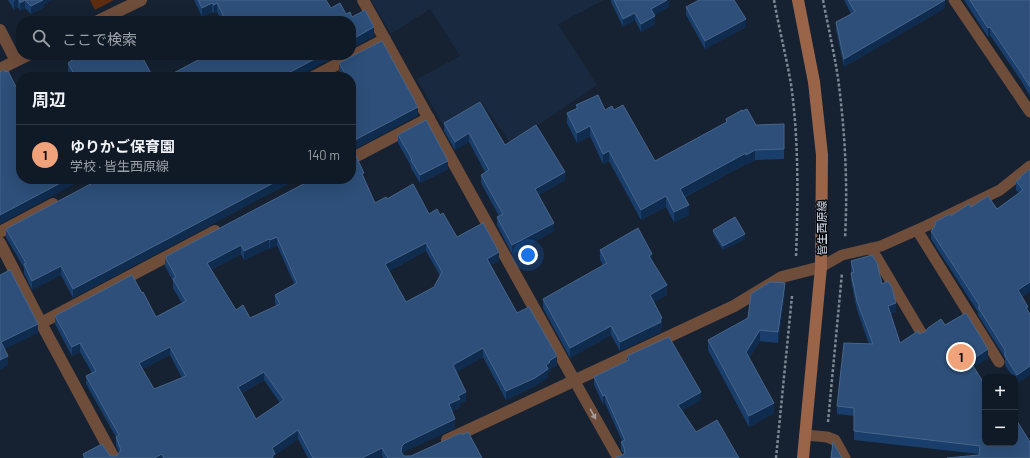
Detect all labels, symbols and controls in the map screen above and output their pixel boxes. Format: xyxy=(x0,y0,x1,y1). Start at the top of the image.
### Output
search box xyxy=(16,16,356,60)
icon: search xyxy=(30,27,52,49)
text: ここで検索 xyxy=(62,30,137,48)
text: 周辺 xyxy=(32,89,66,109)
text: ゆりかご保育園 xyxy=(70,137,175,155)
text: 1 xyxy=(43,147,47,163)
text: 140 m xyxy=(308,147,340,163)
text: 学校 · 皆生西原線 xyxy=(70,158,169,174)
street label: 皆生西原線 xyxy=(815,201,828,256)
your location xyxy=(518,245,538,265)
pin: 1 xyxy=(948,342,974,372)
map controls xyxy=(982,374,1018,446)
button: + xyxy=(982,374,1018,410)
one-way arrow xyxy=(589,408,596,420)
button: − xyxy=(982,410,1018,446)

